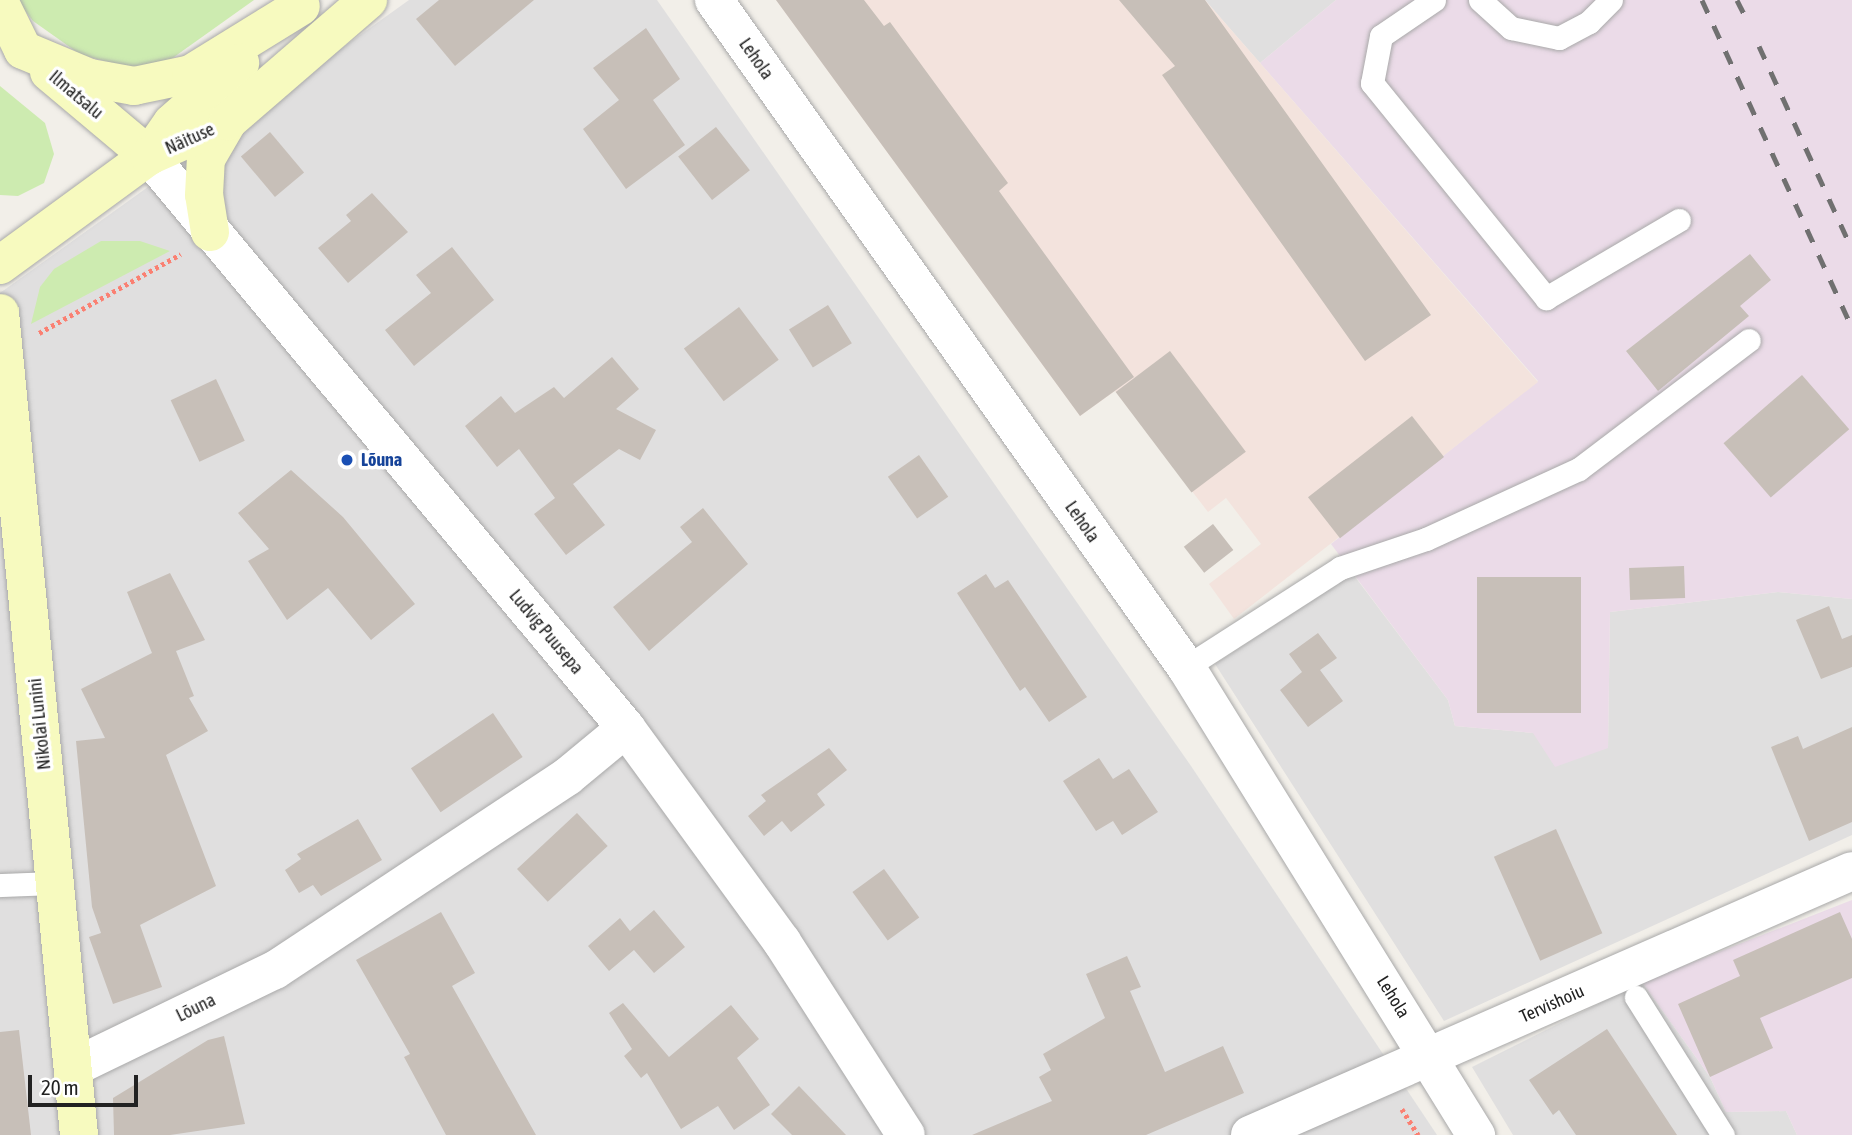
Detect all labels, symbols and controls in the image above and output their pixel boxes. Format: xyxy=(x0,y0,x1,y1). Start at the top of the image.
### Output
street label: Lehola xyxy=(734,34,778,84)
street label: Ilmatsalu xyxy=(45,66,107,124)
street label: Näituse xyxy=(162,119,218,159)
place label: Lõuna xyxy=(361,449,402,471)
marker: Lõuna xyxy=(339,452,355,468)
street label: Lehola xyxy=(1060,497,1104,547)
street label: Ludvig Puusepa xyxy=(504,585,588,679)
street label: Nikolai Lunini xyxy=(24,677,56,771)
street label: Lehola xyxy=(1372,972,1414,1022)
street label: Tervishoiu xyxy=(1516,980,1588,1028)
street label: Lõuna xyxy=(173,989,219,1027)
scale bar xyxy=(32,1062,142,1106)
text: 20 m xyxy=(41,1075,79,1099)

